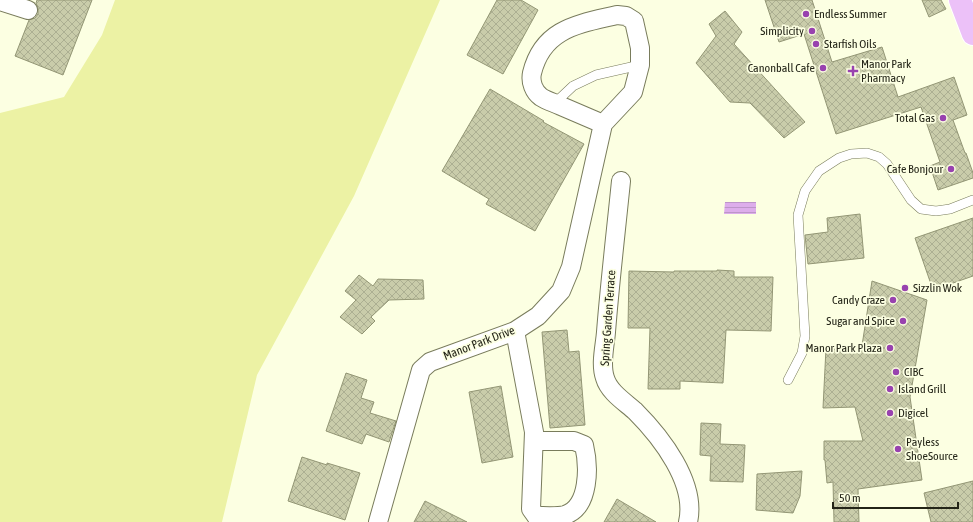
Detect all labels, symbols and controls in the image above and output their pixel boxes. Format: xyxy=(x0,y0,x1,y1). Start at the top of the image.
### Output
place label: Endless Summer xyxy=(814,7,887,21)
marker: Endless Summer xyxy=(801,9,811,19)
place label: Simplicity xyxy=(760,24,804,38)
marker: Simplicity xyxy=(807,26,817,36)
place label: Starfish Oils xyxy=(824,37,876,51)
marker: Starfish Oils xyxy=(811,39,821,49)
place label: Manor Park Pharmacy xyxy=(861,57,912,85)
place label: Canonball Cafe xyxy=(748,61,815,75)
marker: Canonball Cafe xyxy=(818,63,828,73)
marker: Manor Park Pharmacy xyxy=(848,66,858,76)
place label: Total Gas xyxy=(895,111,935,125)
marker: Total Gas xyxy=(938,113,948,123)
place label: Cafe Bonjour xyxy=(887,162,943,176)
marker: Cafe Bonjour xyxy=(946,164,956,174)
street label: Spring Garden Terrace xyxy=(598,270,618,366)
place label: Sizzlin Wok xyxy=(913,281,963,295)
marker: Sizzlin Wok xyxy=(900,283,910,293)
place label: Candy Craze xyxy=(832,293,885,307)
marker: Candy Craze xyxy=(888,295,898,305)
place label: Sugar and Spice xyxy=(826,314,895,328)
marker: Sugar and Spice xyxy=(898,316,908,326)
street label: Manor Park Drive xyxy=(441,323,517,363)
place label: Manor Park Plaza xyxy=(806,341,882,355)
marker: Manor Park Plaza xyxy=(885,343,895,353)
place label: CIBC xyxy=(904,365,924,379)
marker: CIBC xyxy=(891,367,901,377)
place label: Island Grill xyxy=(898,382,947,396)
marker: Island Grill xyxy=(885,384,895,394)
place label: Digicel xyxy=(898,406,929,420)
marker: Digicel xyxy=(885,408,895,418)
place label: Payless ShoeSource xyxy=(906,435,958,463)
marker: Payless ShoeSource xyxy=(893,444,903,454)
scale bar xyxy=(833,484,958,510)
text: 50 m xyxy=(839,491,861,505)

